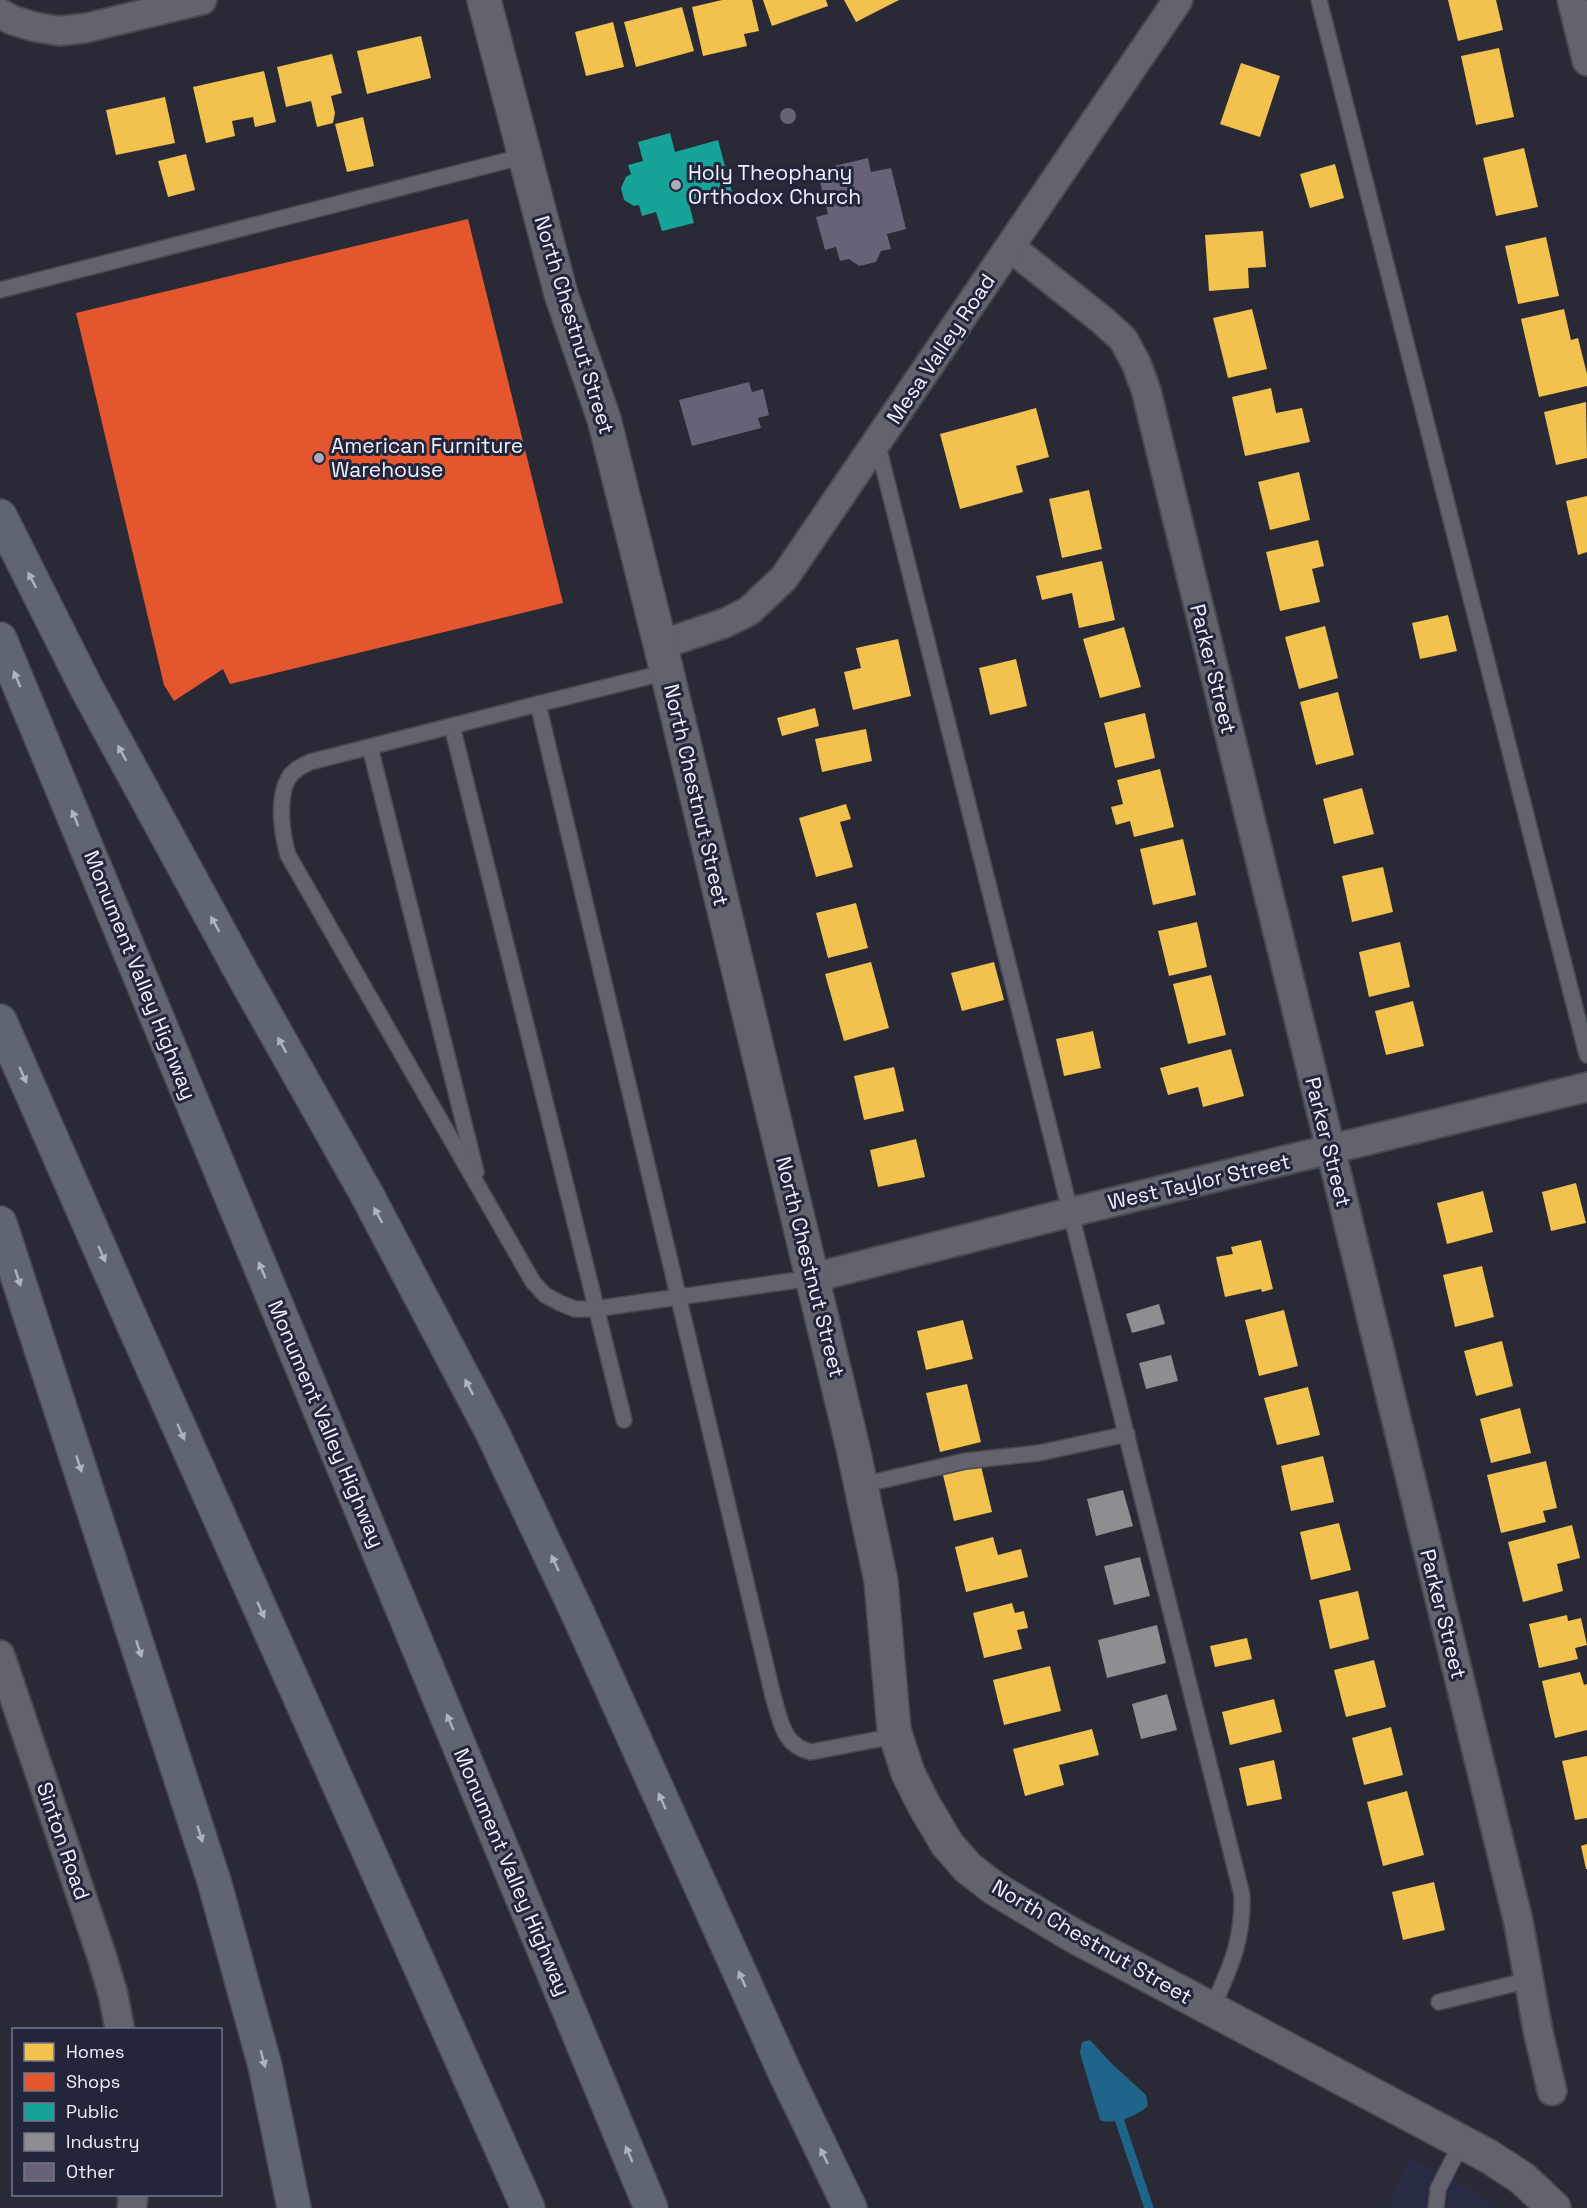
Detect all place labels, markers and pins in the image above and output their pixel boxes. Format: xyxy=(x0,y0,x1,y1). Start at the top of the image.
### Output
place label: Holy Theophany Orthodox Church xyxy=(688,159,861,210)
marker: Holy Theophany Orthodox Church xyxy=(669,178,683,192)
place label: American Furniture Warehouse xyxy=(331,432,523,483)
marker: American Furniture Warehouse xyxy=(312,451,326,465)

